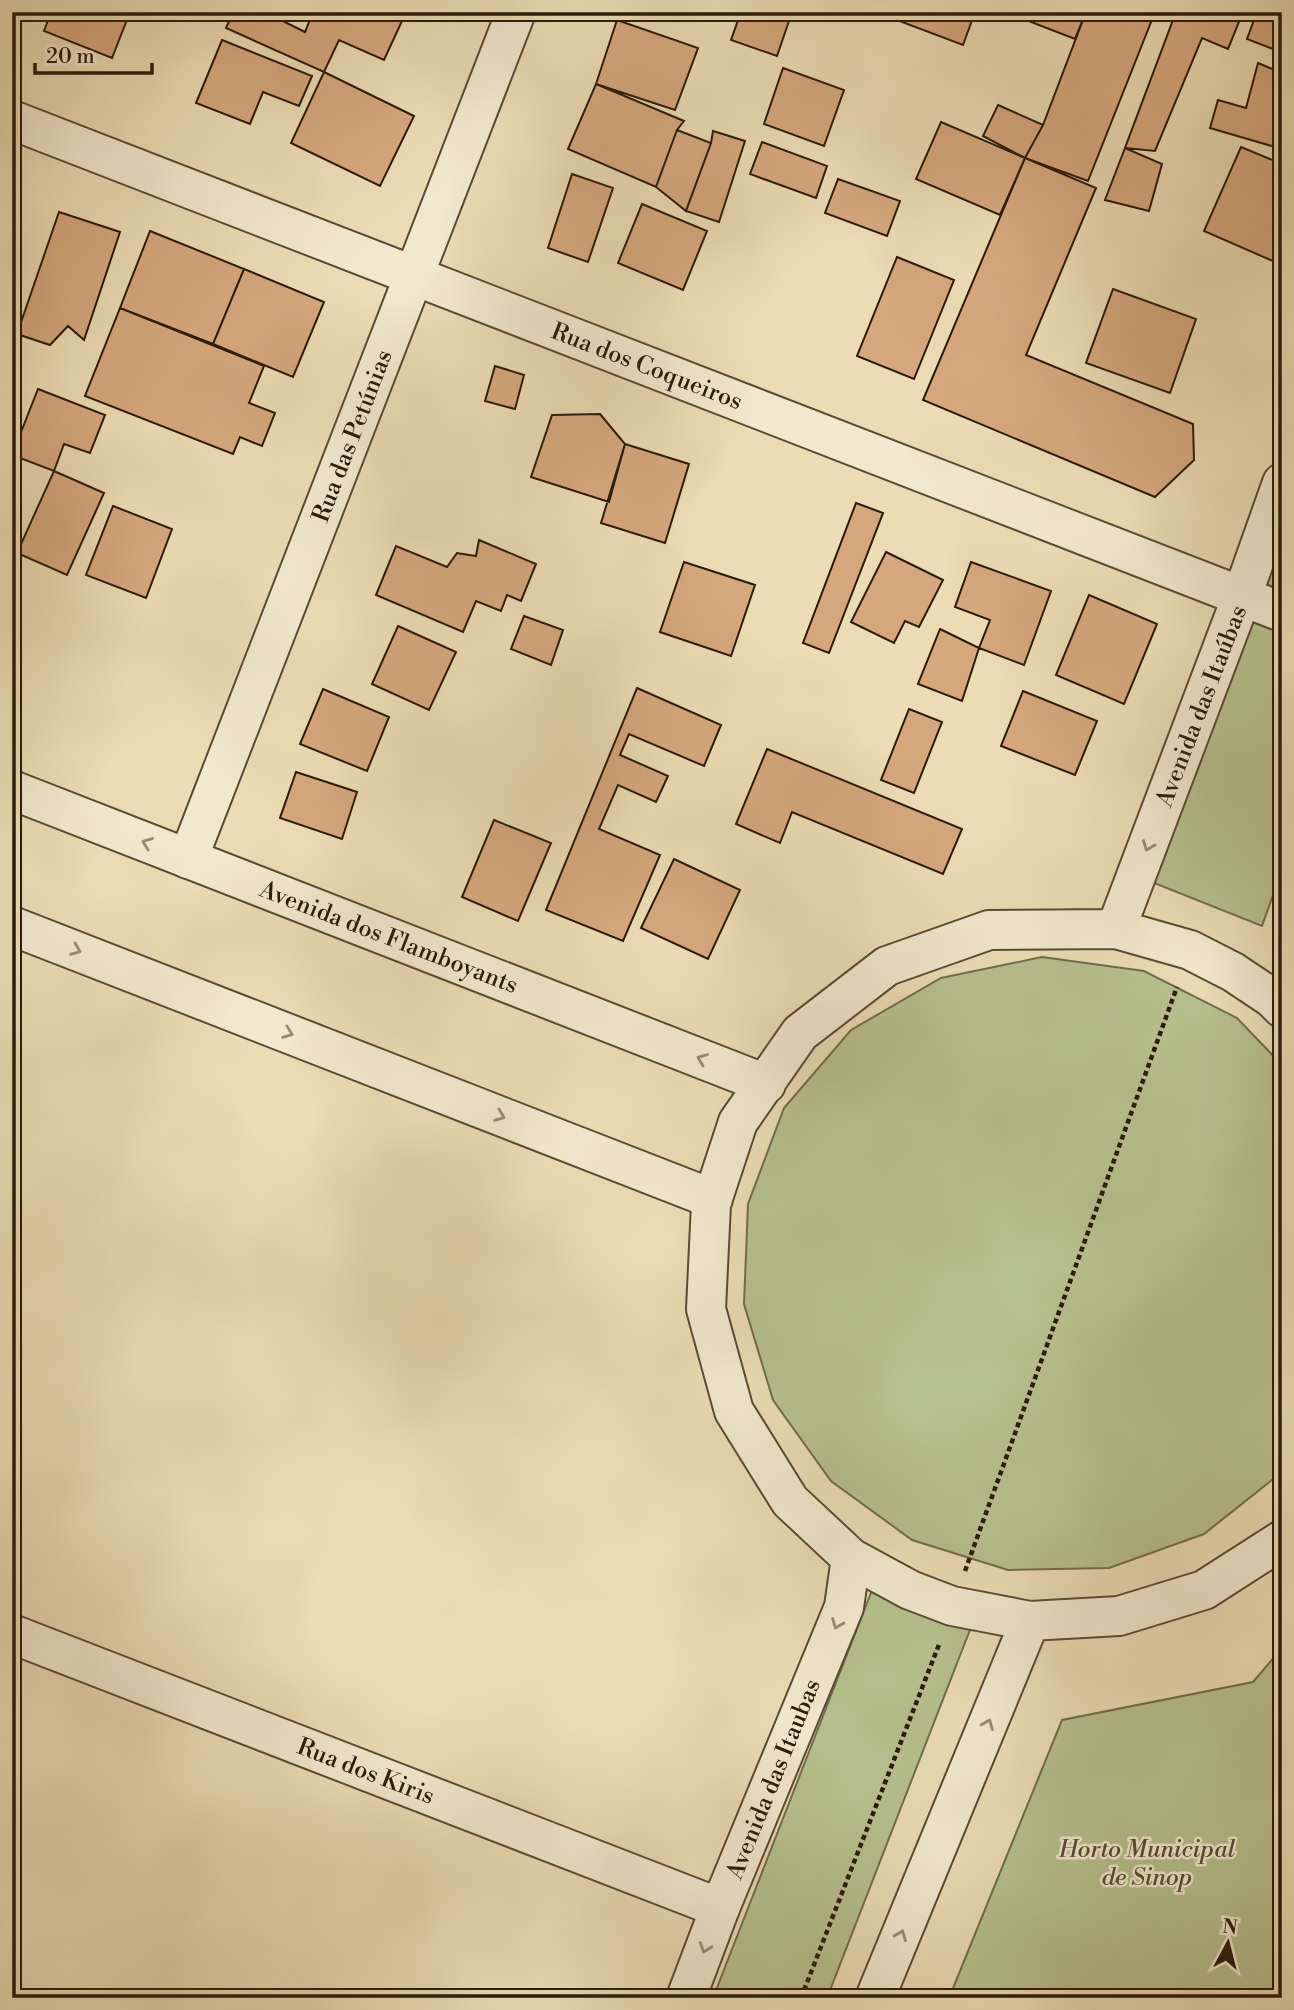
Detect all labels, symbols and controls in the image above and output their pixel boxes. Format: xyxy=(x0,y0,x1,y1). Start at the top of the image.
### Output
scale bar xyxy=(35,32,152,76)
text: 20 m xyxy=(46,44,95,70)
street label: Rua dos Coqueiros xyxy=(547,317,747,417)
street label: Rua das Petúnias xyxy=(306,346,400,527)
street label: Avenida das Itaúbas xyxy=(1149,601,1254,812)
one-way arrow xyxy=(142,838,154,852)
one-way arrow xyxy=(1142,839,1156,851)
street label: Avenida dos Flamboyants xyxy=(254,874,522,1001)
one-way arrow xyxy=(69,942,81,956)
one-way arrow xyxy=(281,1025,293,1039)
one-way arrow xyxy=(697,1053,709,1067)
one-way arrow xyxy=(493,1107,505,1121)
one-way arrow xyxy=(831,1617,845,1629)
street label: Avenida das Itaubas xyxy=(720,1675,828,1885)
one-way arrow xyxy=(979,1719,993,1731)
street label: Rua dos Kiris xyxy=(293,1732,439,1812)
park label: Horto Municipal de Sinop xyxy=(1058,1835,1235,1893)
north arrow xyxy=(1192,1909,1262,1979)
text: N xyxy=(1221,1914,1239,1940)
one-way arrow xyxy=(893,1929,907,1942)
one-way arrow xyxy=(699,1942,713,1954)

